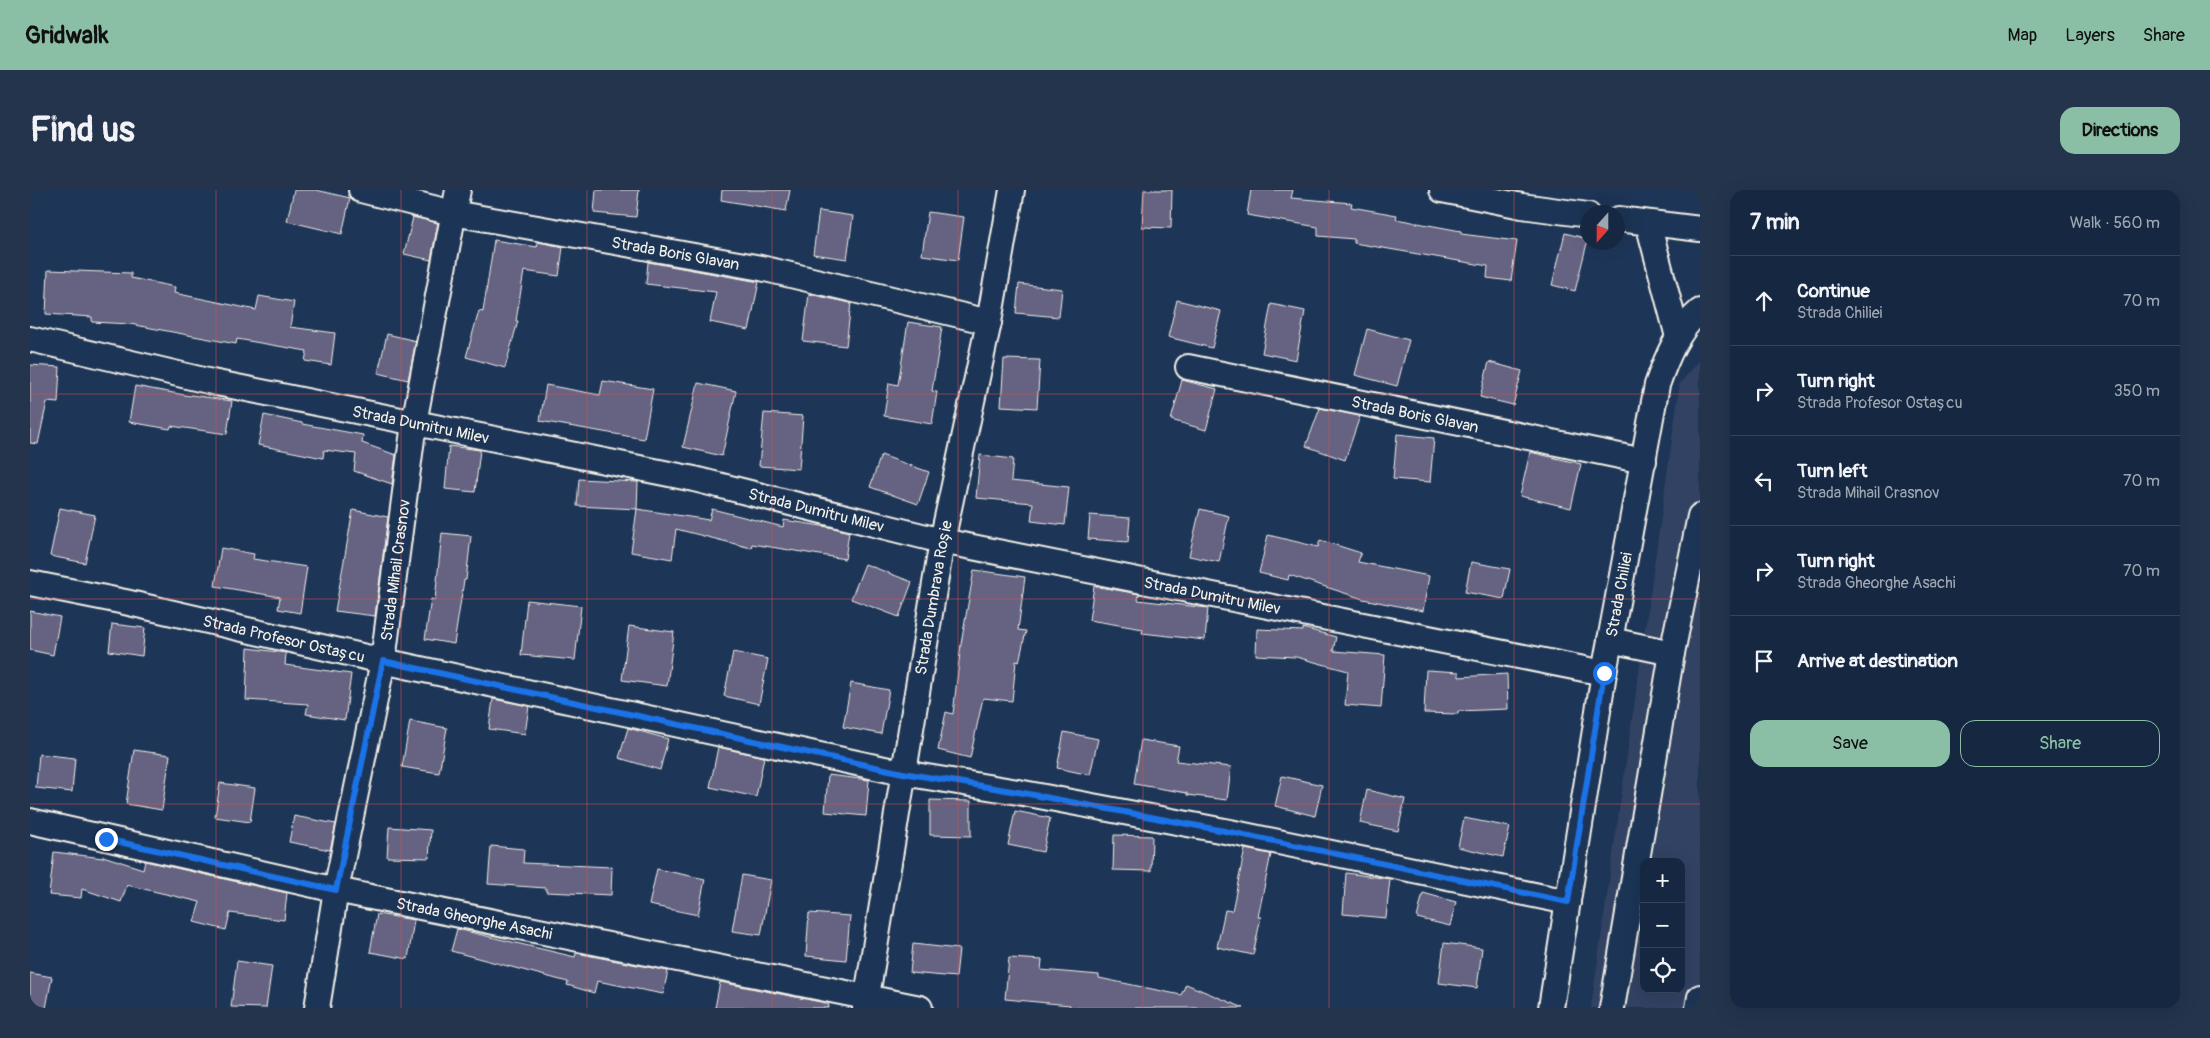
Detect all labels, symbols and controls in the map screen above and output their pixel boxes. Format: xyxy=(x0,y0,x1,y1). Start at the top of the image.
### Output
text: Gridwalk xyxy=(25,21,109,50)
text: Map xyxy=(2008,24,2037,47)
text: Layers xyxy=(2065,24,2115,47)
text: Share xyxy=(2143,24,2185,47)
button: Directions xyxy=(2060,107,2180,154)
text: Find us xyxy=(30,108,135,152)
north arrow xyxy=(1580,205,1625,250)
text: 7 min xyxy=(1750,209,1800,236)
text: Walk · 560 m xyxy=(2070,213,2160,233)
street label: Strada Boris Glavan xyxy=(610,233,741,275)
text: Continue xyxy=(1797,279,1870,303)
icon: ahead xyxy=(1750,287,1778,315)
text: 70 m xyxy=(2123,291,2160,311)
text: Strada Chiliei xyxy=(1797,303,1882,323)
text: Turn right xyxy=(1797,369,1875,393)
icon: right xyxy=(1750,377,1778,405)
text: 350 m xyxy=(2114,381,2160,401)
street label: Strada Boris Glavan xyxy=(1350,392,1480,438)
text: Strada Profesor Ostașcu xyxy=(1797,393,1963,413)
street label: Strada Dumitru Milev xyxy=(350,401,491,449)
text: Turn left xyxy=(1797,459,1867,483)
icon: left xyxy=(1750,467,1778,495)
text: 70 m xyxy=(2123,471,2160,491)
text: Strada Mihail Crasnov xyxy=(1797,483,1939,503)
street label: Strada Dumitru Milev xyxy=(746,484,886,537)
street label: Strada Mihail Crasnov xyxy=(377,498,415,642)
street label: Strada Dumbrava Roșie xyxy=(911,518,957,677)
text: Turn right xyxy=(1797,549,1875,573)
street label: Strada Chiliei xyxy=(1602,551,1637,639)
icon: right xyxy=(1750,557,1778,585)
text: 70 m xyxy=(2123,561,2160,581)
street label: Strada Dumitru Milev xyxy=(1142,572,1282,619)
text: Strada Gheorghe Asachi xyxy=(1797,573,1956,593)
street label: Strada Profesor Ostașcu xyxy=(201,611,367,668)
icon: arrive xyxy=(1750,647,1778,675)
text: Arrive at destination xyxy=(1797,649,1958,673)
route start xyxy=(1593,662,1616,685)
button: Save xyxy=(1750,720,1950,767)
button: Share xyxy=(1960,720,2160,767)
route end xyxy=(95,828,118,851)
map controls xyxy=(1640,858,1685,993)
button: + xyxy=(1640,858,1685,903)
street label: Strada Gheorghe Asachi xyxy=(394,893,554,945)
button: − xyxy=(1640,903,1685,948)
button: locate xyxy=(1640,948,1685,993)

